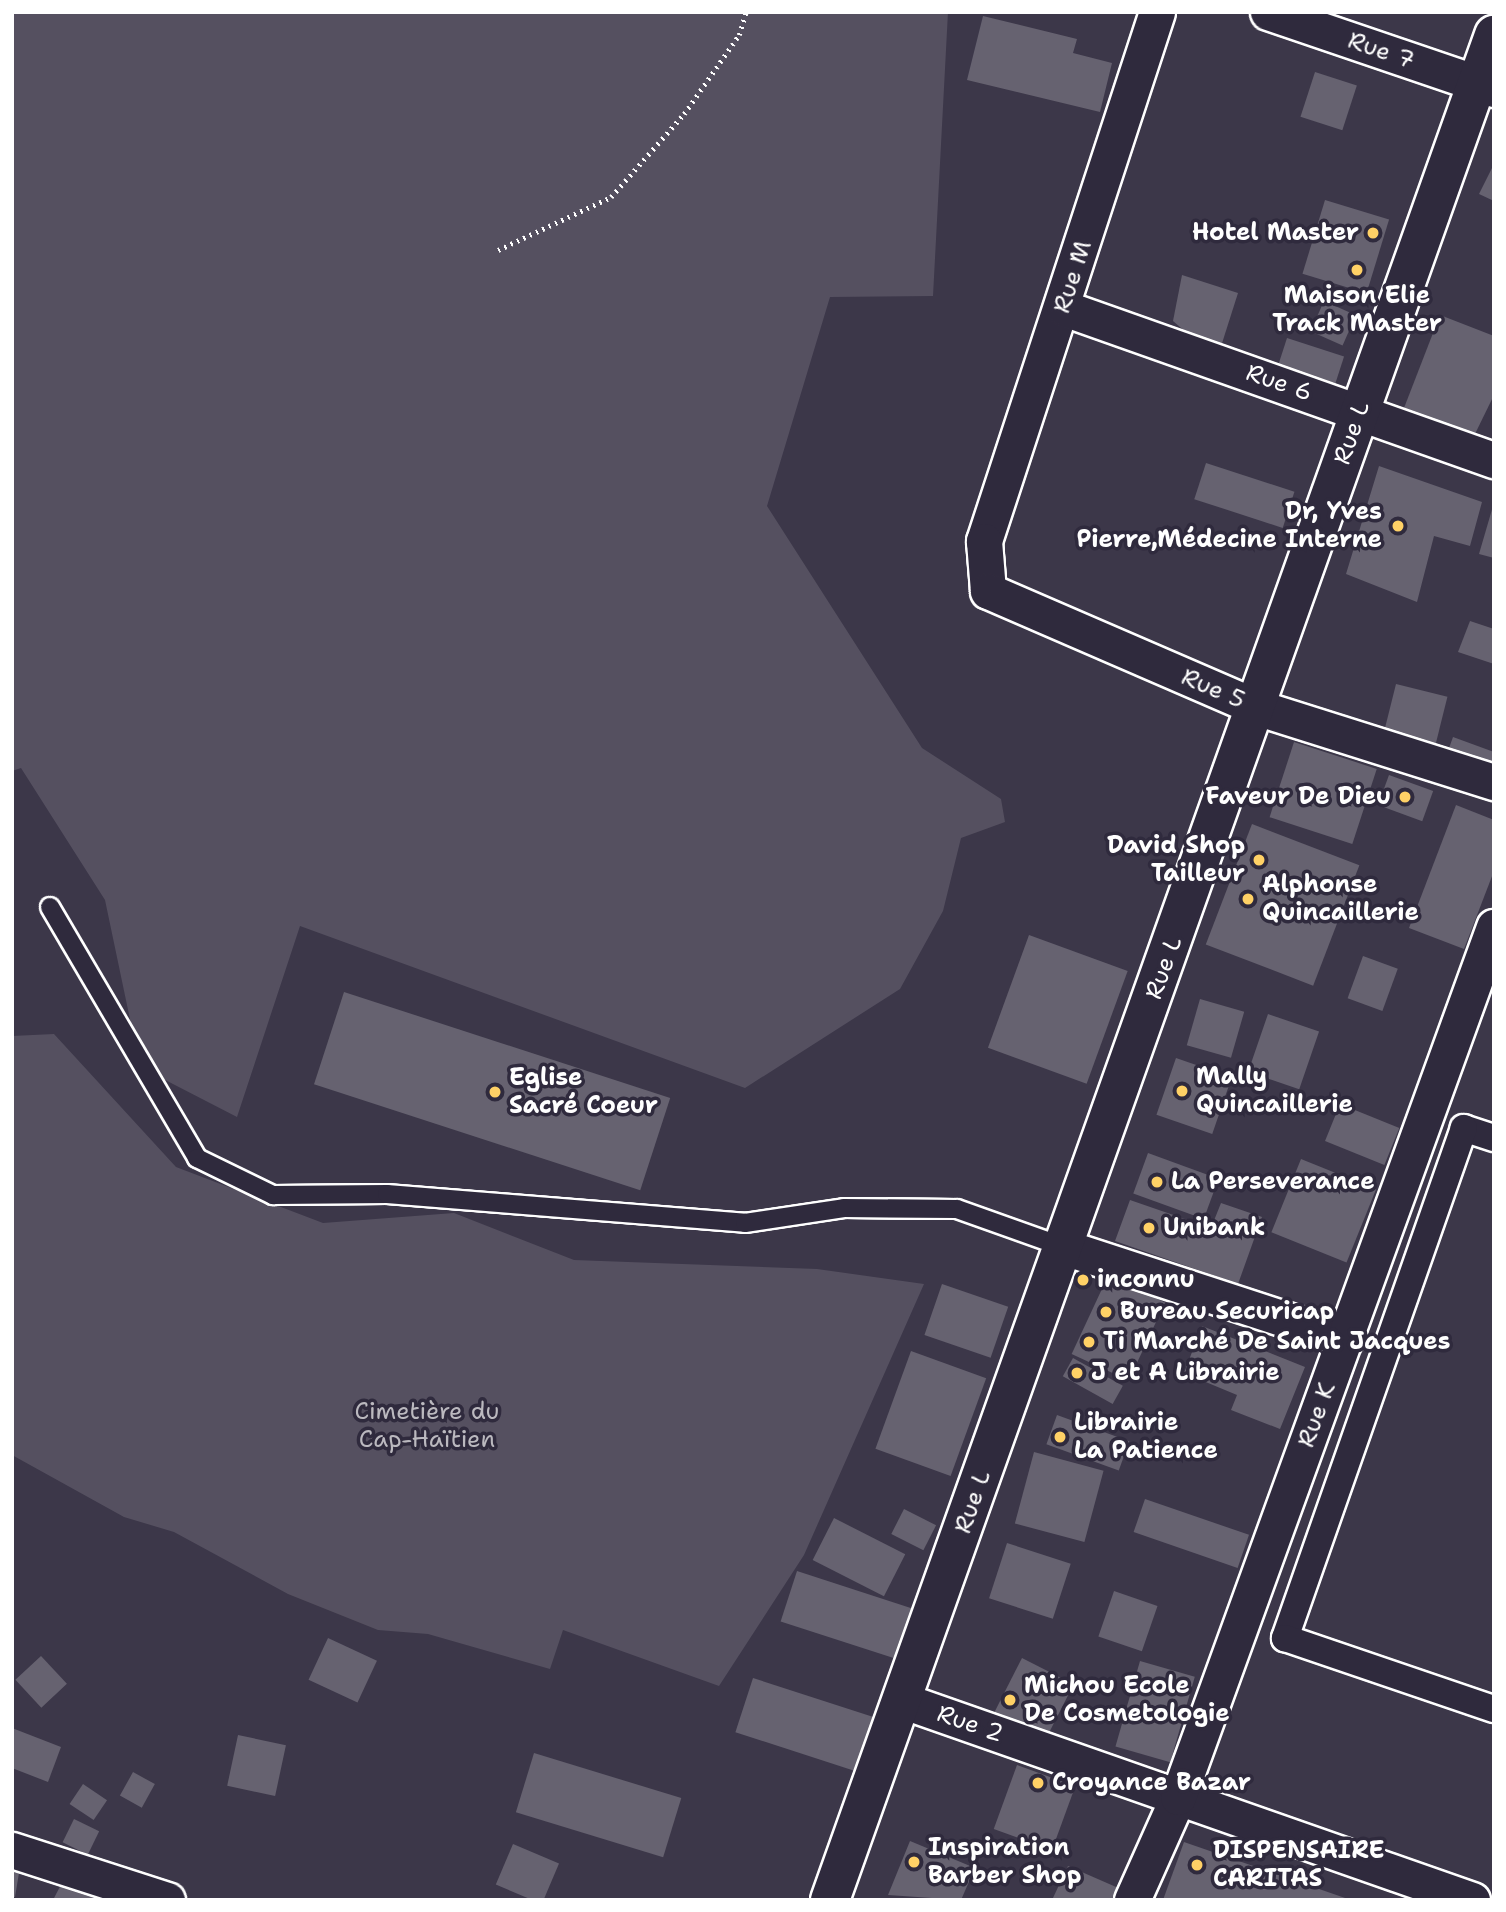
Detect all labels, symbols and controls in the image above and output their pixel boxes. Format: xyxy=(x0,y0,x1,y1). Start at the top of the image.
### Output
street label: Rue 7 xyxy=(1344,26,1418,76)
place label: Hotel Master xyxy=(1192,219,1359,247)
marker: Hotel Master xyxy=(1365,225,1381,241)
street label: Rue M xyxy=(1048,237,1098,317)
marker: Maison Elie Track Master xyxy=(1349,262,1365,278)
place label: Maison Elie Track Master xyxy=(1272,282,1442,338)
street label: Rue 6 xyxy=(1242,358,1316,408)
street label: Rue L xyxy=(1328,398,1376,468)
place label: Dr, Yves Pierre,Médecine Interne xyxy=(1076,498,1382,554)
marker: Dr, Yves Pierre,Médecine Interne xyxy=(1388,516,1408,536)
street label: Rue 5 xyxy=(1177,663,1249,715)
place label: Faveur De Dieu xyxy=(1205,783,1391,811)
marker: Faveur De Dieu xyxy=(1397,789,1413,805)
place label: David Shop Tailleur xyxy=(1107,832,1245,888)
marker: David Shop Tailleur xyxy=(1251,852,1267,868)
place label: Alphonse Quincaillerie xyxy=(1262,871,1419,927)
marker: Alphonse Quincaillerie xyxy=(1240,891,1256,907)
street label: Rue L xyxy=(1139,933,1189,1003)
place label: Mally Quincaillerie xyxy=(1196,1063,1353,1119)
place label: Eglise Sacré Coeur xyxy=(509,1064,658,1120)
marker: Mally Quincaillerie xyxy=(1174,1083,1190,1099)
marker: Eglise Sacré Coeur xyxy=(487,1084,503,1100)
place label: La Perseverance xyxy=(1171,1168,1375,1196)
marker: La Perseverance xyxy=(1149,1174,1165,1190)
place label: Unibank xyxy=(1163,1214,1265,1242)
marker: Unibank xyxy=(1141,1220,1157,1236)
place label: inconnu xyxy=(1097,1266,1195,1294)
marker: inconnu xyxy=(1075,1272,1091,1288)
place label: Bureau Securicap xyxy=(1120,1298,1334,1326)
marker: Bureau Securicap xyxy=(1098,1304,1114,1320)
place label: Ti Marché De Saint Jacques xyxy=(1103,1328,1450,1356)
marker: Ti Marché De Saint Jacques xyxy=(1081,1334,1097,1350)
place label: J et A Librairie xyxy=(1091,1359,1280,1387)
marker: J et A Librairie xyxy=(1069,1365,1085,1381)
street label: Rue K xyxy=(1292,1379,1342,1451)
park label: Cimetière du Cap-Haïtien xyxy=(355,1398,499,1454)
place label: Librairie La Patience xyxy=(1074,1409,1218,1465)
marker: Librairie La Patience xyxy=(1052,1429,1068,1445)
street label: Rue L xyxy=(949,1467,997,1537)
place label: Michou Ecole De Cosmetologie xyxy=(1024,1672,1230,1728)
marker: Michou Ecole De Cosmetologie xyxy=(1002,1692,1018,1708)
street label: Rue 2 xyxy=(933,1699,1007,1749)
place label: Croyance Bazar xyxy=(1052,1769,1251,1797)
marker: Croyance Bazar xyxy=(1030,1775,1046,1791)
place label: Inspiration Barber Shop xyxy=(928,1834,1081,1890)
place label: DISPENSAIRE CARITAS xyxy=(1213,1837,1384,1893)
marker: Inspiration Barber Shop xyxy=(906,1854,922,1870)
marker: DISPENSAIRE CARITAS xyxy=(1187,1855,1207,1875)

